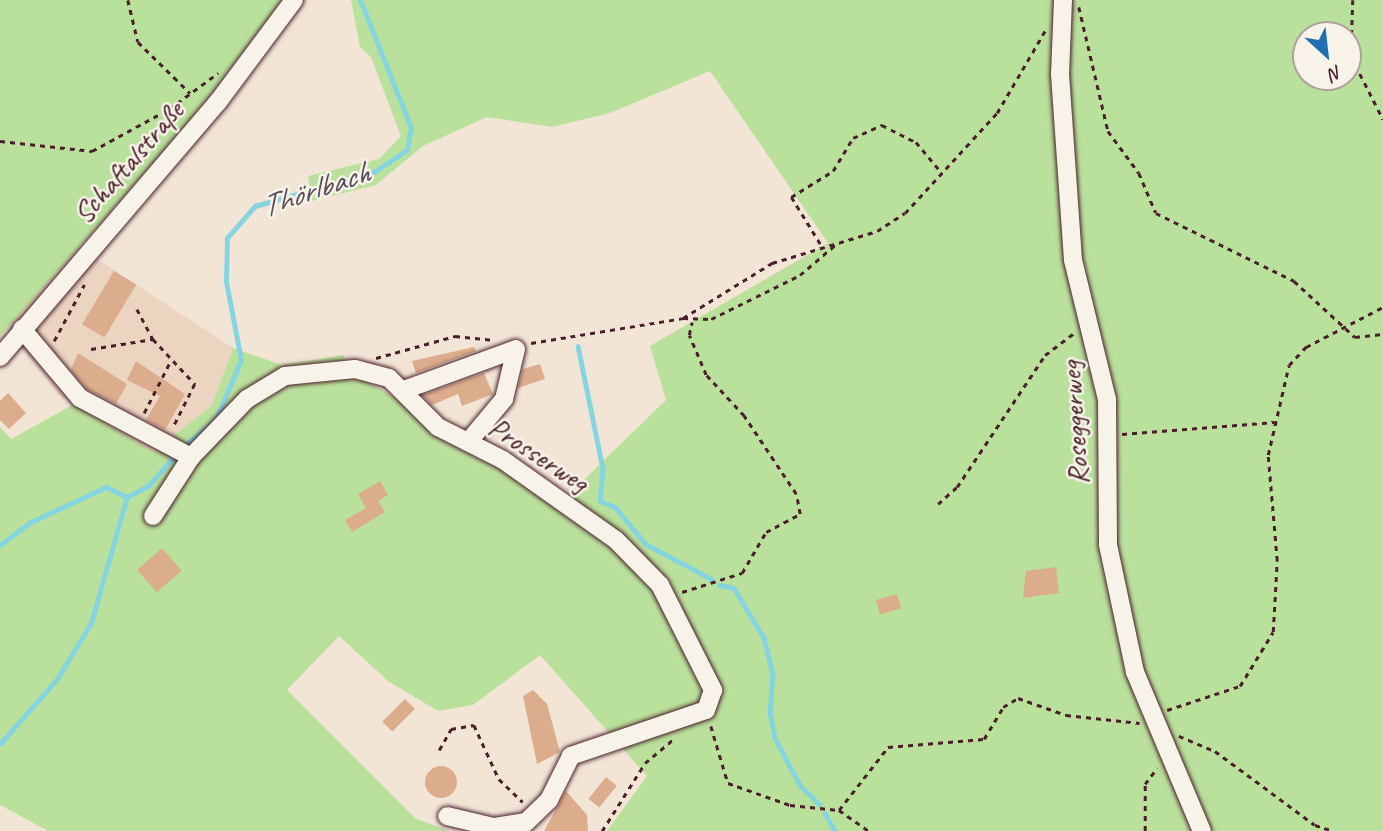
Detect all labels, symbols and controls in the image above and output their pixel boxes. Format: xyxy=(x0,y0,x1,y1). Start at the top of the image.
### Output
north arrow xyxy=(1292,21,1362,91)
text: N xyxy=(1325,60,1346,86)
street label: Schaftalstraße xyxy=(65,93,191,231)
water label: Thörlbach xyxy=(256,154,374,226)
street label: Roseggerweg xyxy=(1052,360,1096,486)
street label: Prosserweg xyxy=(482,408,596,500)

